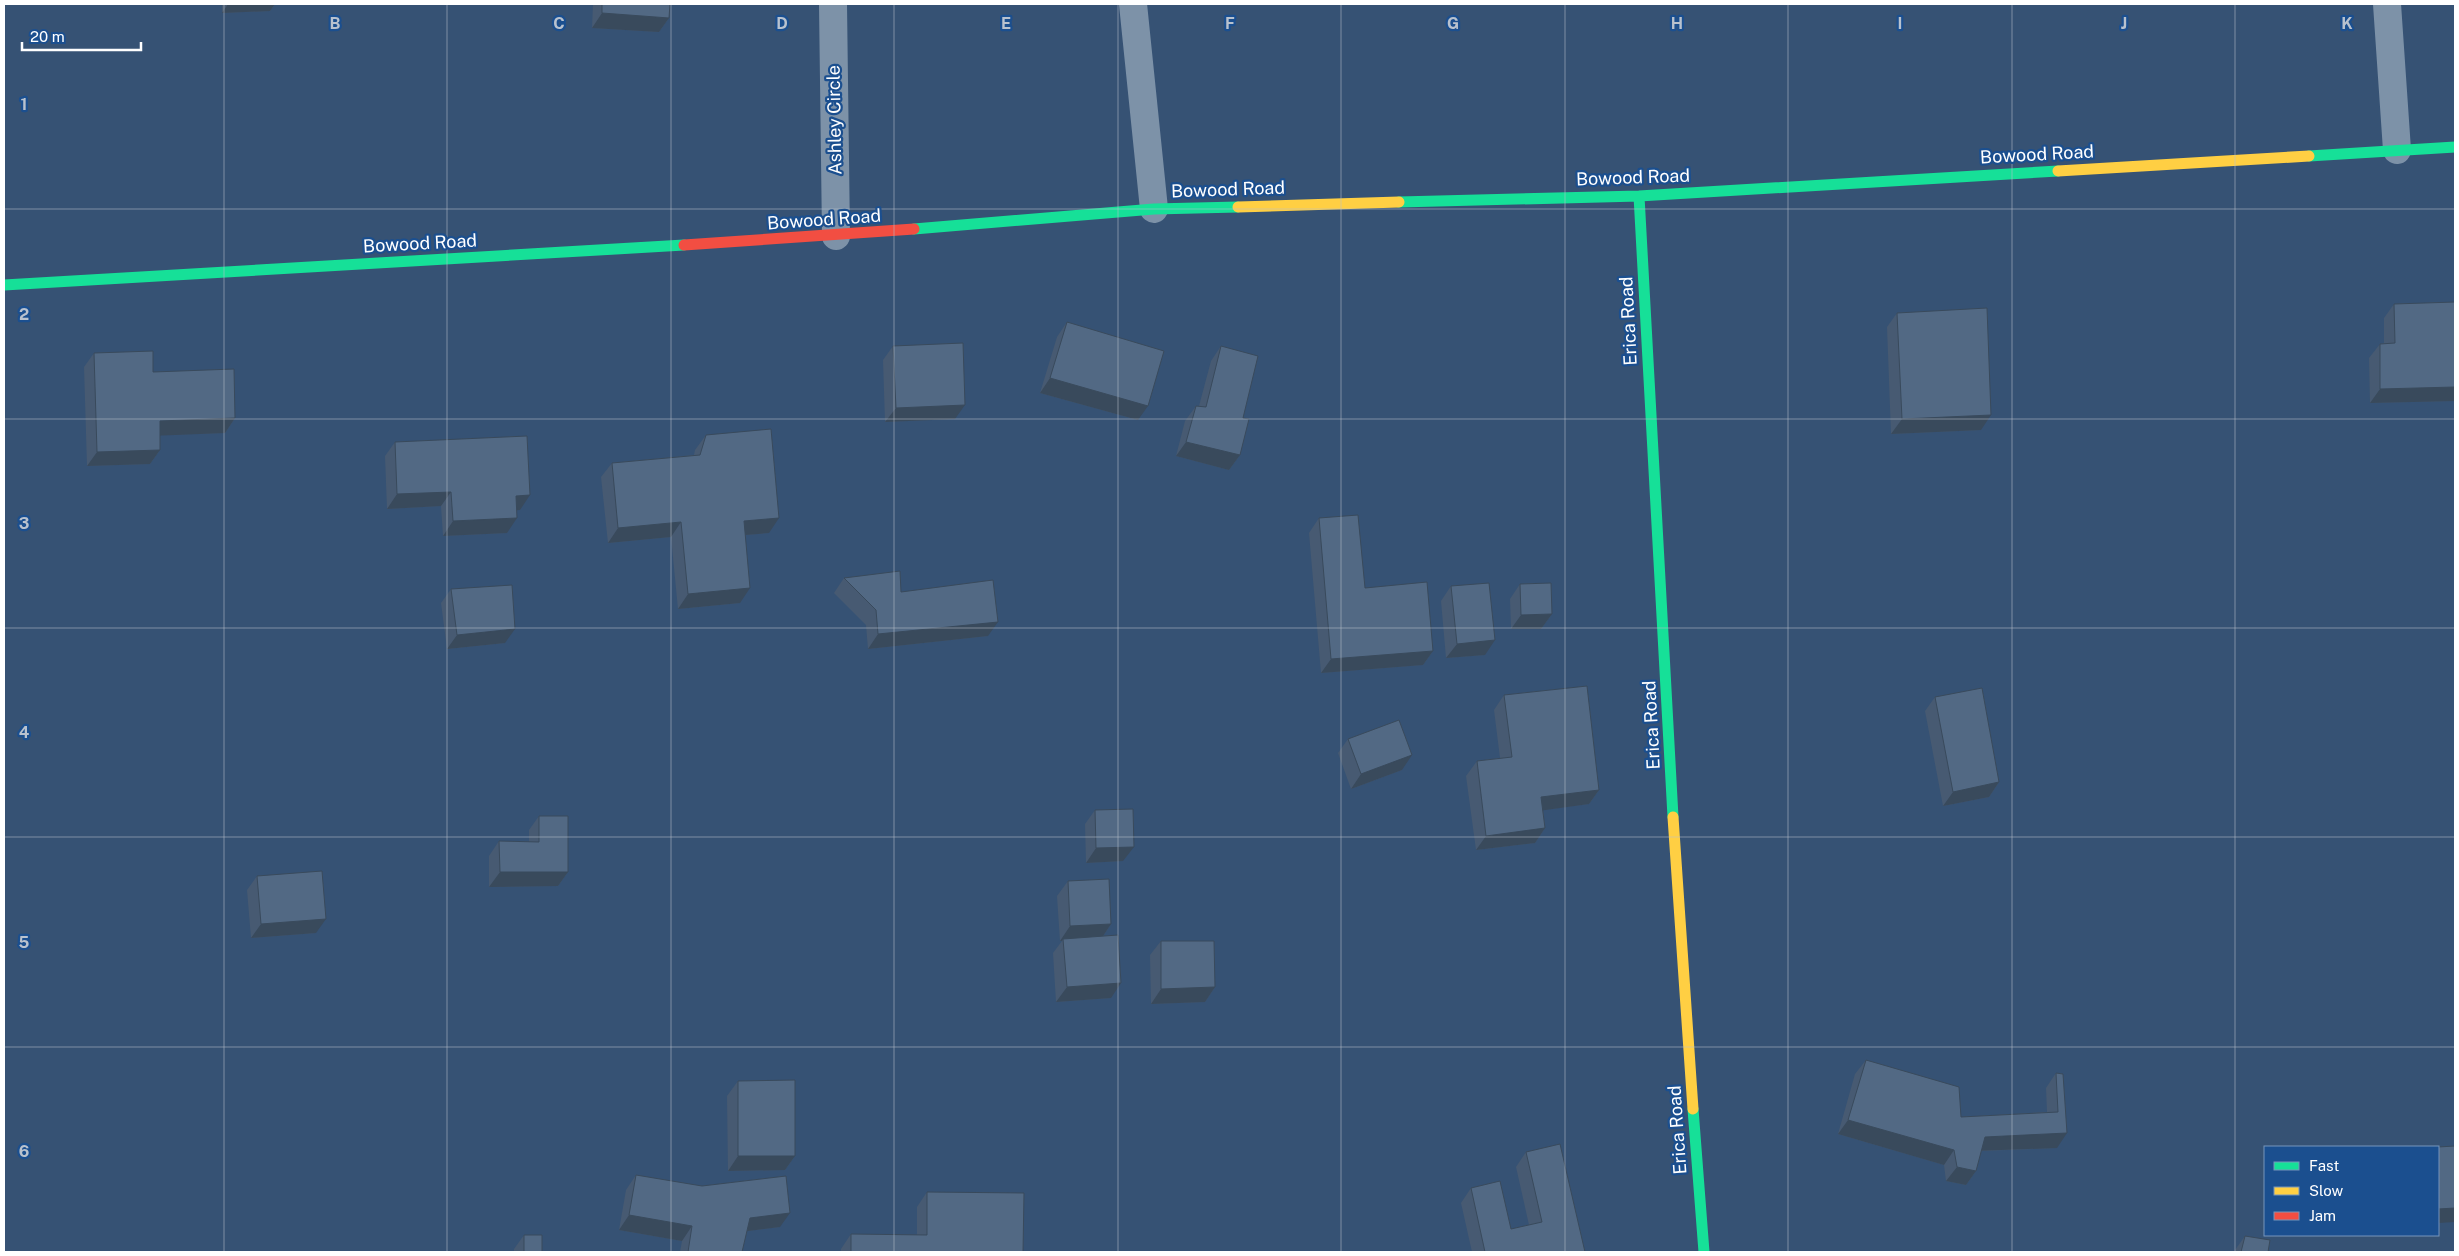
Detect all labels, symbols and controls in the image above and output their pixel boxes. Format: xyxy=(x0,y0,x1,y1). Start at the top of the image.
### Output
text: B xyxy=(330,14,341,33)
text: C xyxy=(553,14,565,33)
text: D xyxy=(776,14,788,33)
text: E xyxy=(1001,14,1011,33)
text: F xyxy=(1225,14,1235,33)
text: G xyxy=(1447,14,1459,33)
text: H xyxy=(1671,14,1683,33)
text: I xyxy=(1898,14,1902,33)
text: J xyxy=(2121,14,2127,33)
text: K xyxy=(2341,14,2353,33)
scale bar xyxy=(22,20,141,52)
text: 20 m xyxy=(30,28,65,45)
street label: Ashley Circle xyxy=(823,65,845,175)
text: 1 xyxy=(21,95,27,114)
street label: Bowood Road xyxy=(1979,141,2095,167)
street label: Bowood Road xyxy=(1576,165,1690,189)
street label: Bowood Road xyxy=(1171,177,1285,201)
street label: Bowood Road xyxy=(766,205,882,233)
street label: Bowood Road xyxy=(362,230,478,256)
street label: Erica Road xyxy=(1615,276,1641,366)
text: 2 xyxy=(19,305,29,324)
text: 3 xyxy=(19,514,29,533)
street label: Erica Road xyxy=(1638,680,1664,770)
text: 4 xyxy=(19,723,30,742)
text: 5 xyxy=(19,933,30,952)
street label: Erica Road xyxy=(1663,1085,1691,1175)
text: 6 xyxy=(19,1142,29,1161)
legend xyxy=(2264,1146,2439,1236)
text: Fast xyxy=(2309,1157,2339,1174)
text: Slow xyxy=(2309,1182,2344,1199)
text: Jam xyxy=(2309,1207,2336,1224)

